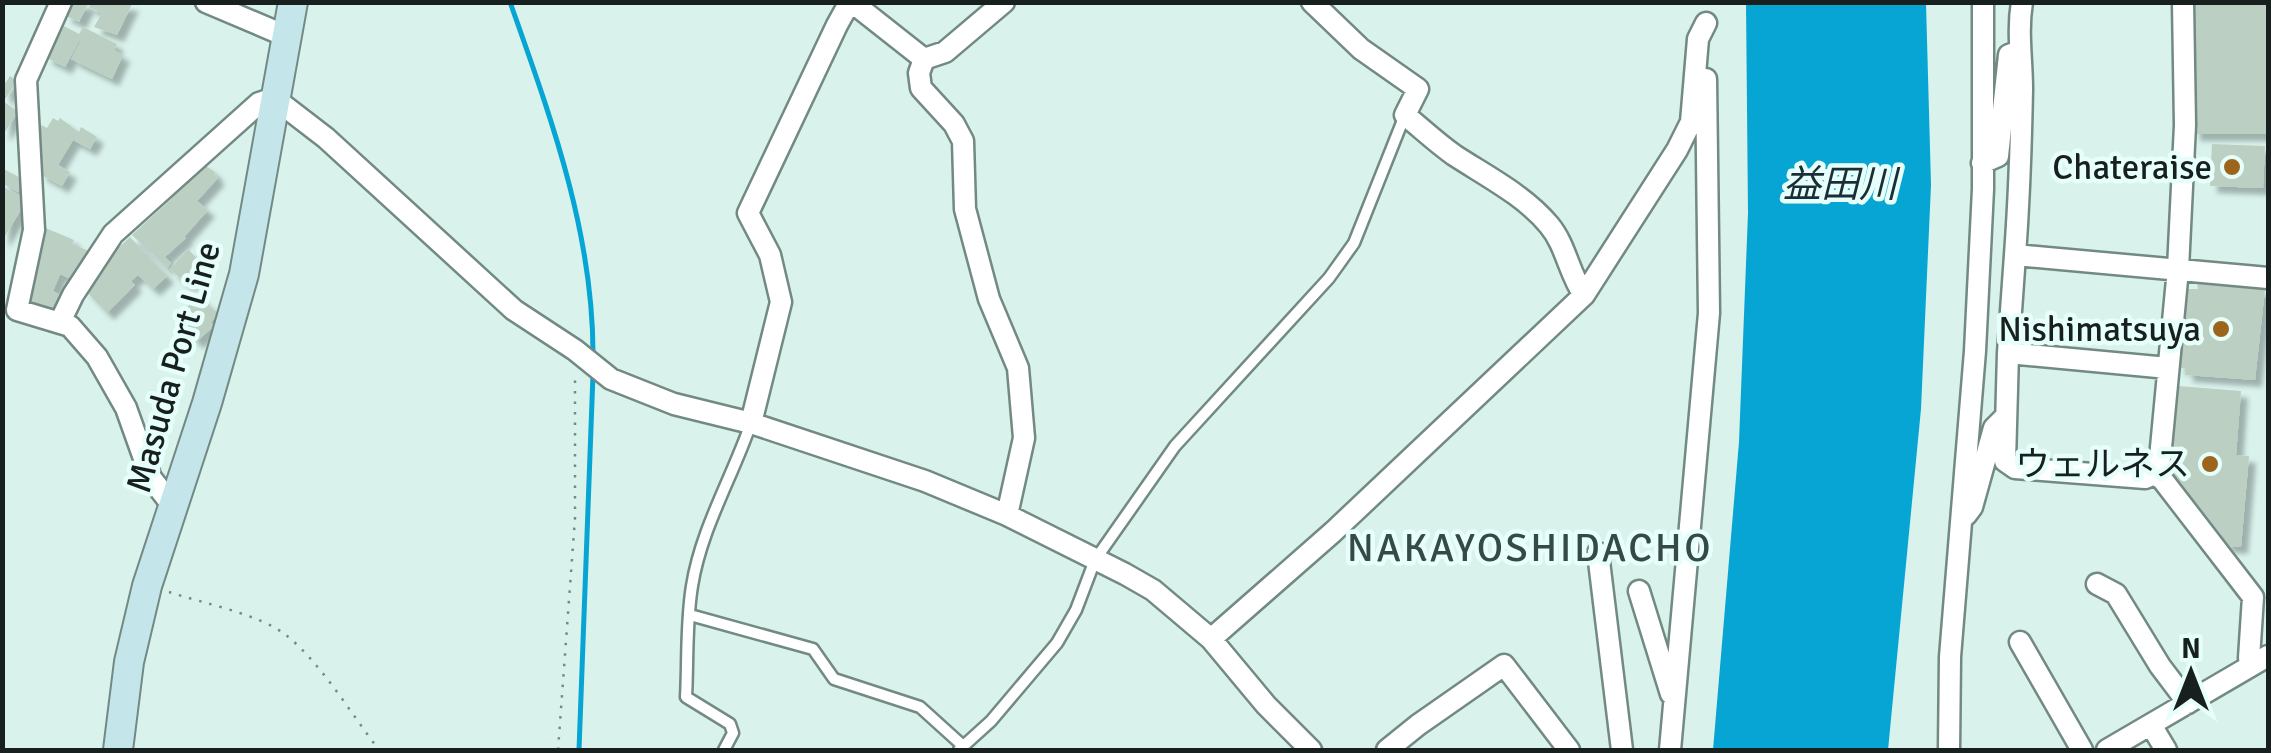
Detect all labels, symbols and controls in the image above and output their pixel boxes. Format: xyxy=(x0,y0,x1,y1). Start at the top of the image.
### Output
place label: Chateraise xyxy=(2052,146,2212,189)
marker: Chateraise xyxy=(2221,156,2243,178)
water label: 益田川 xyxy=(1783,161,1901,208)
street label: Masuda Port Line xyxy=(117,237,230,497)
place label: Nishimatsuya xyxy=(1998,308,2201,351)
marker: Nishimatsuya xyxy=(2210,318,2232,340)
place label: ウェルネス xyxy=(2015,443,2190,486)
marker: ウェルネス xyxy=(2199,453,2221,475)
district label: NAKAYOSHIDACHO xyxy=(1347,523,1713,573)
north arrow xyxy=(2141,623,2241,723)
text: N xyxy=(2181,632,2201,666)

